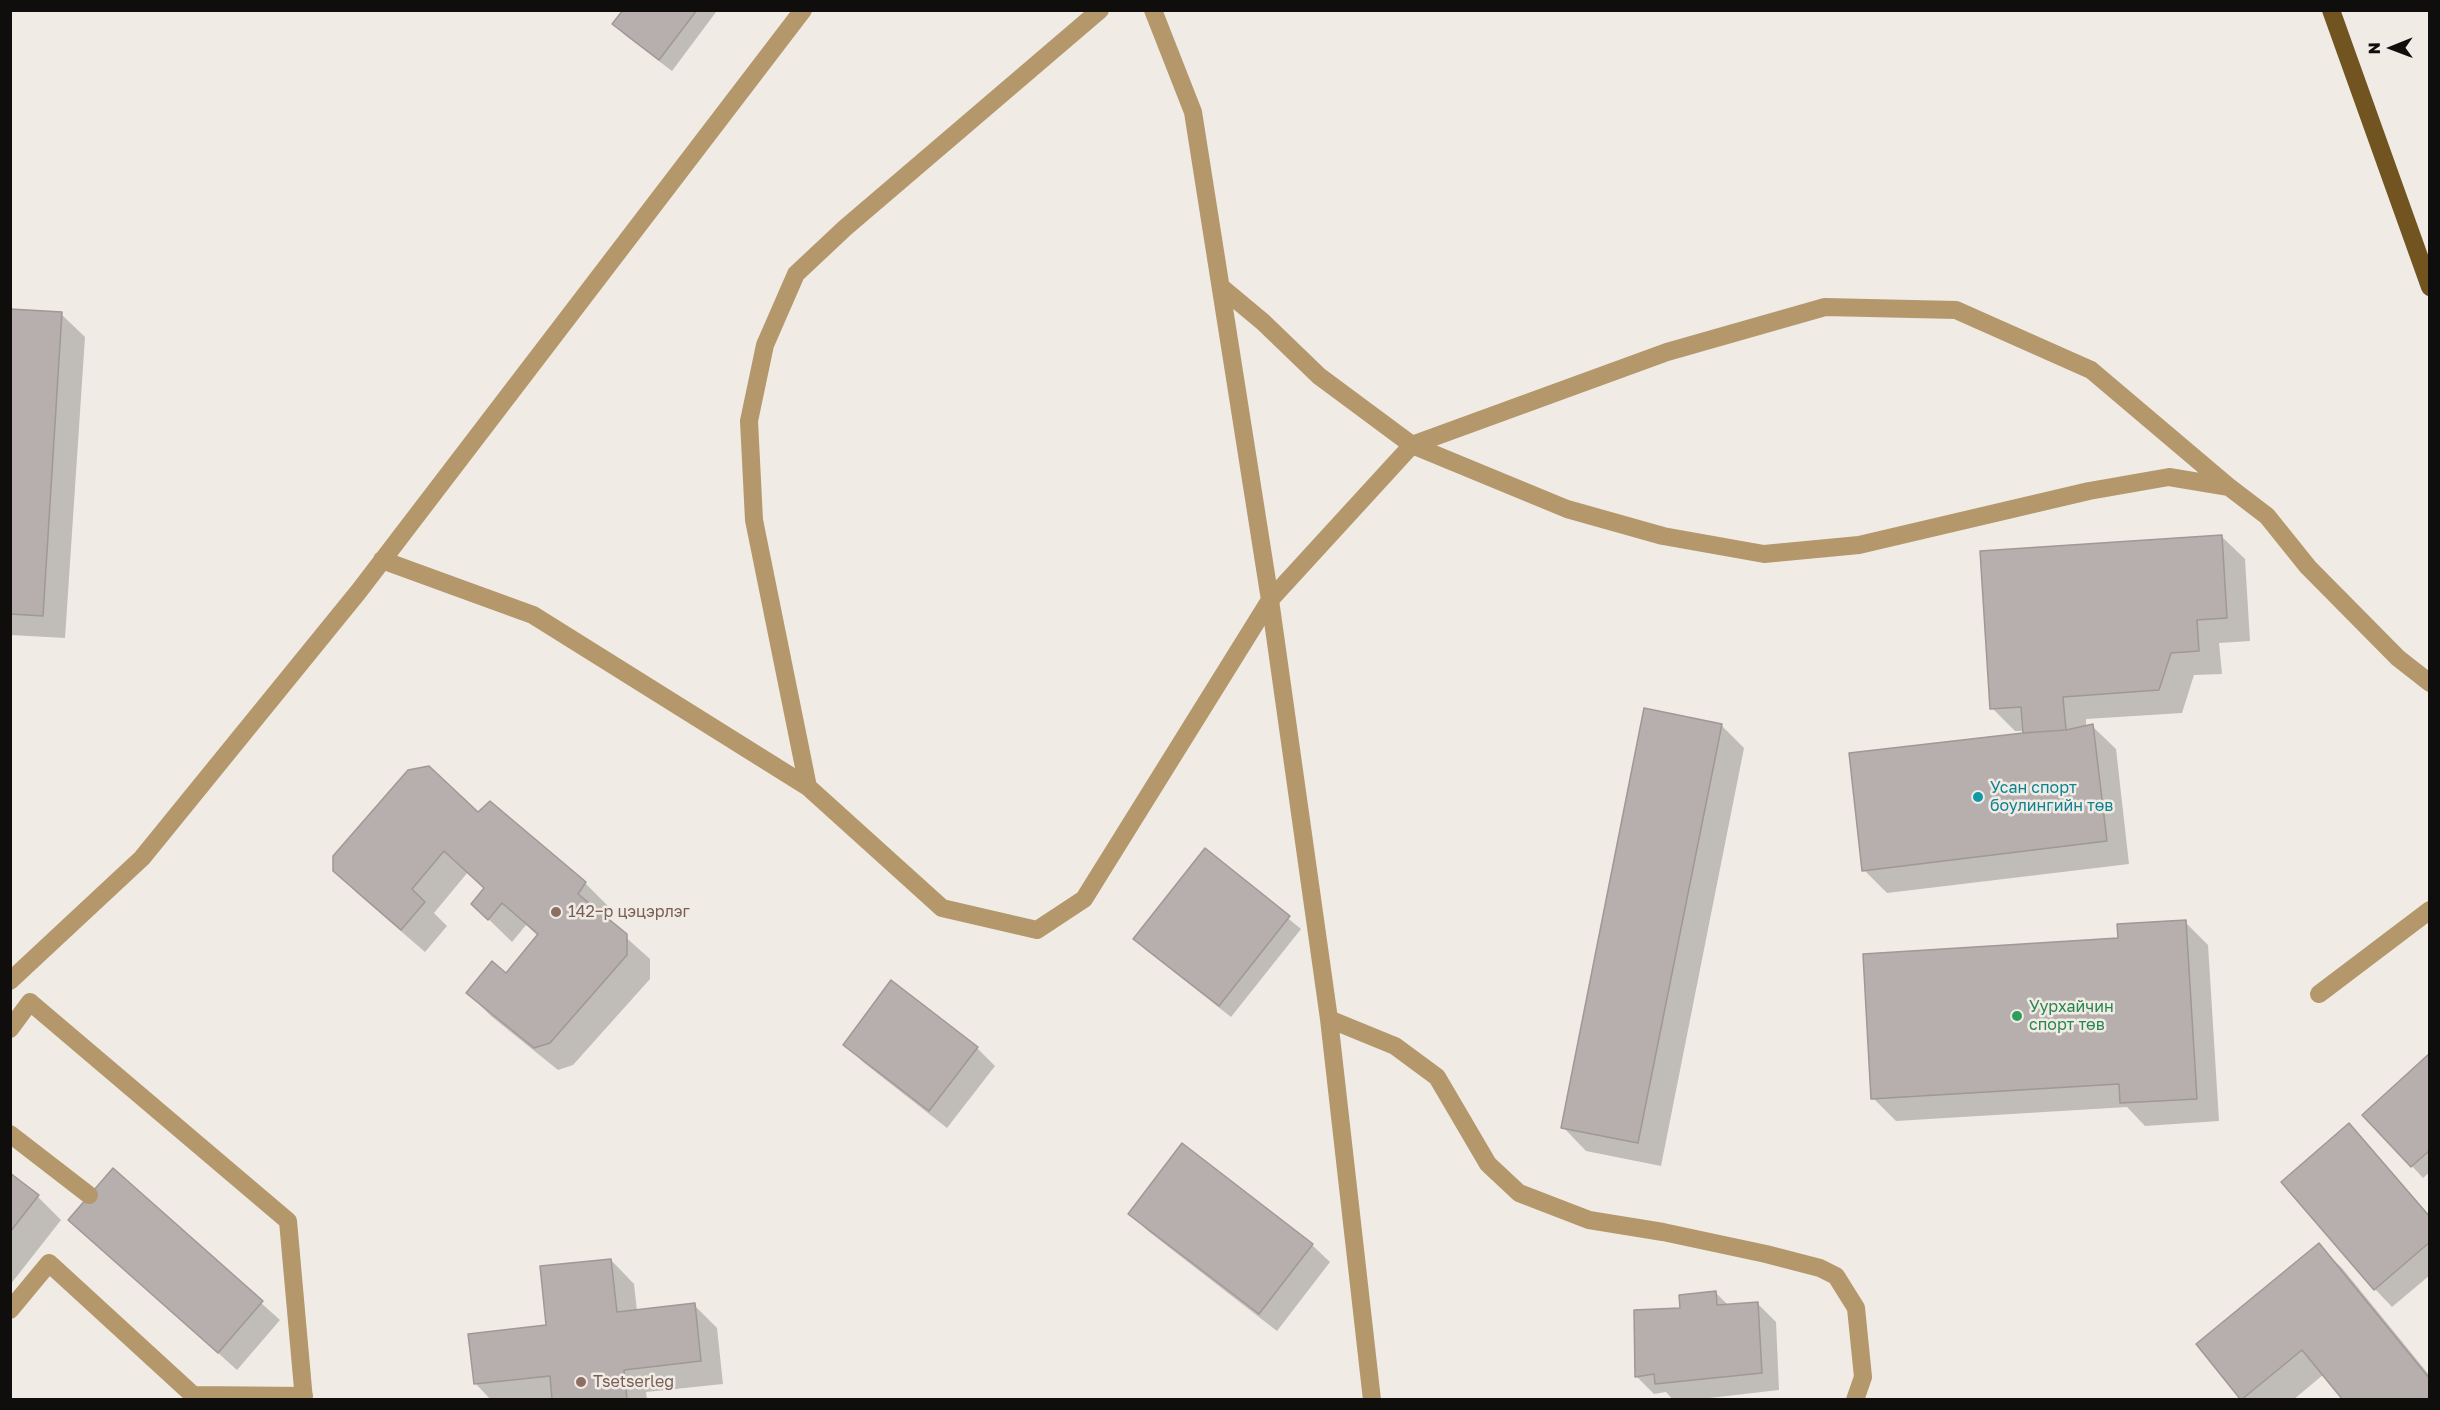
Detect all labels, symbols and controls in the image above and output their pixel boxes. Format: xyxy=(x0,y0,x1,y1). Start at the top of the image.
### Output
north arrow xyxy=(2362,18,2422,78)
text: N xyxy=(2364,42,2384,55)
place label: Усан спорт боулингийн төв xyxy=(1990,778,2113,816)
marker: Усан спорт боулингийн төв xyxy=(1971,790,1985,804)
place label: 142−р цэцэрлэг xyxy=(568,902,690,922)
marker: 142−р цэцэрлэг xyxy=(549,905,563,919)
place label: Уурхайчин спорт төв xyxy=(2029,997,2114,1035)
marker: Уурхайчин спорт төв xyxy=(2010,1009,2024,1023)
place label: Tsetserleg xyxy=(593,1372,674,1392)
marker: Tsetserleg xyxy=(574,1375,588,1389)

